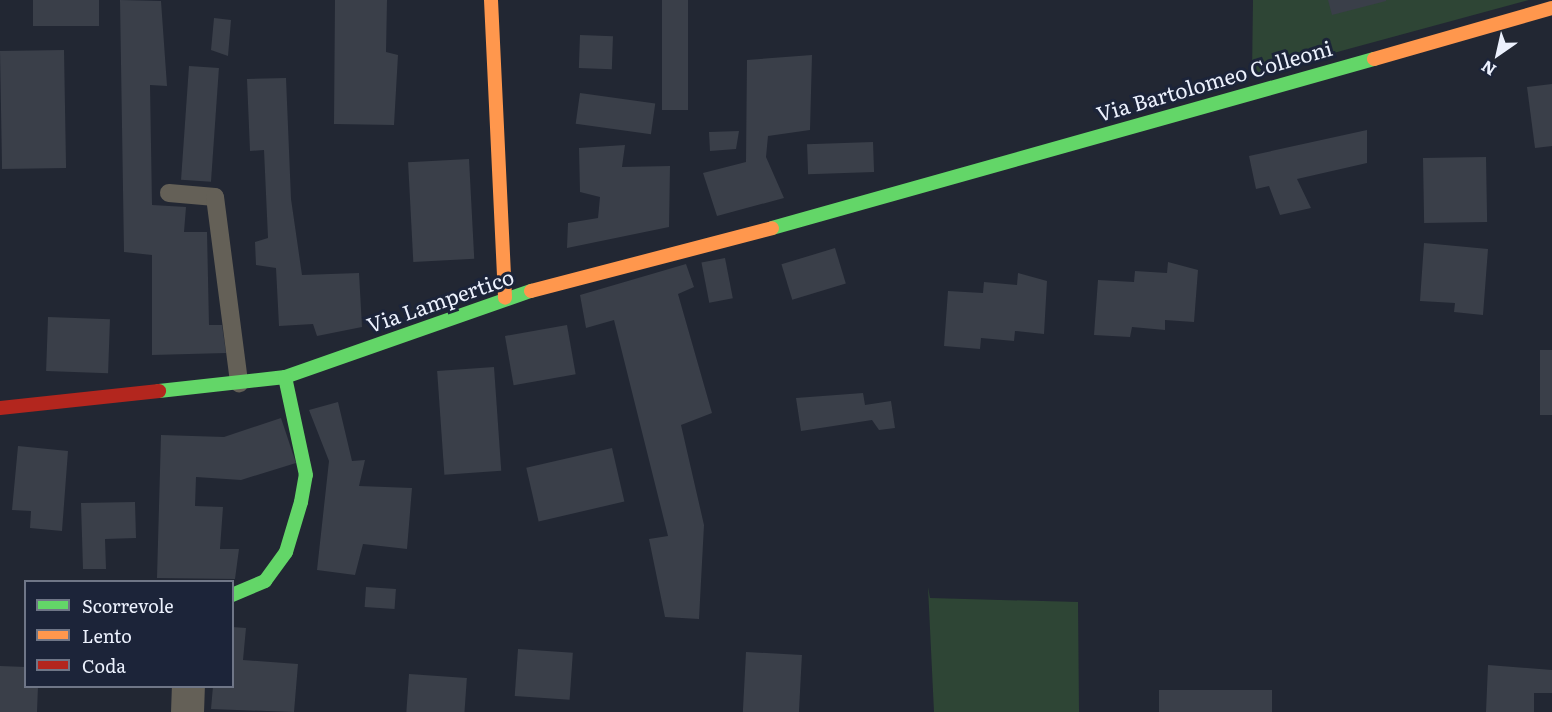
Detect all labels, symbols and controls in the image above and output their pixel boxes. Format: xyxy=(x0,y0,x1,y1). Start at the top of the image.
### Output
north arrow xyxy=(1468,24,1528,84)
street label: Via Bartolomeo Colleoni xyxy=(1093,34,1335,126)
text: N xyxy=(1476,55,1500,83)
street label: Via Lampertico xyxy=(363,263,517,337)
legend xyxy=(24,580,234,688)
text: Scorrevole xyxy=(82,592,174,619)
text: Lento xyxy=(82,622,132,649)
text: Coda xyxy=(82,652,126,679)

